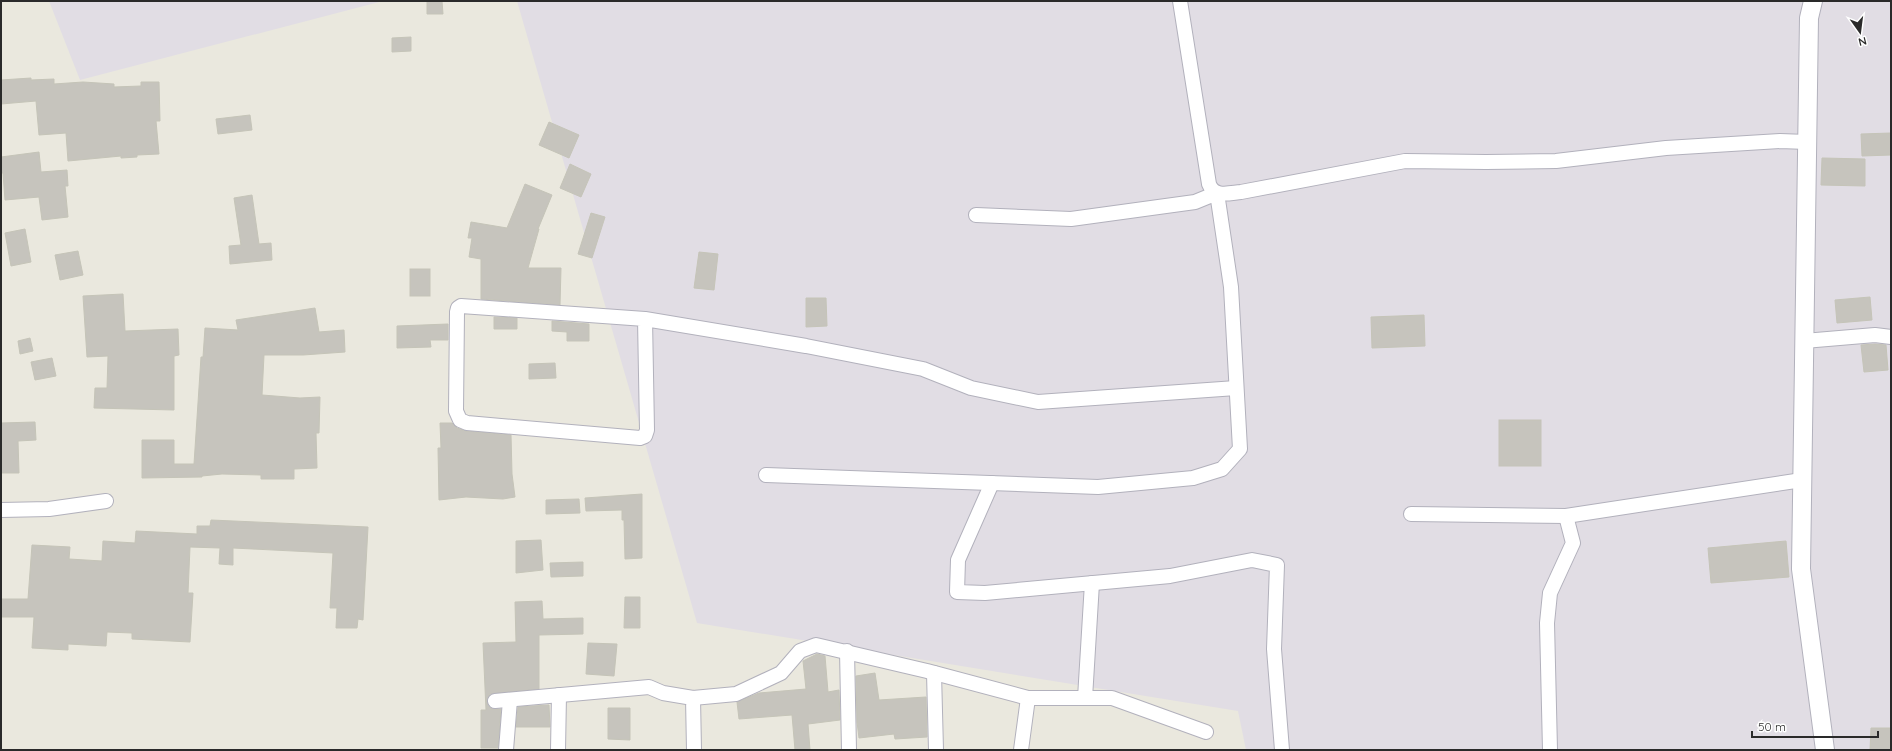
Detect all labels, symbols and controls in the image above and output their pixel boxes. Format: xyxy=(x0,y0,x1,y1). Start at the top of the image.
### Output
north arrow xyxy=(1840,12,1880,52)
text: N xyxy=(1857,34,1868,49)
scale bar xyxy=(1752,713,1878,739)
text: 50 m xyxy=(1758,719,1786,734)

